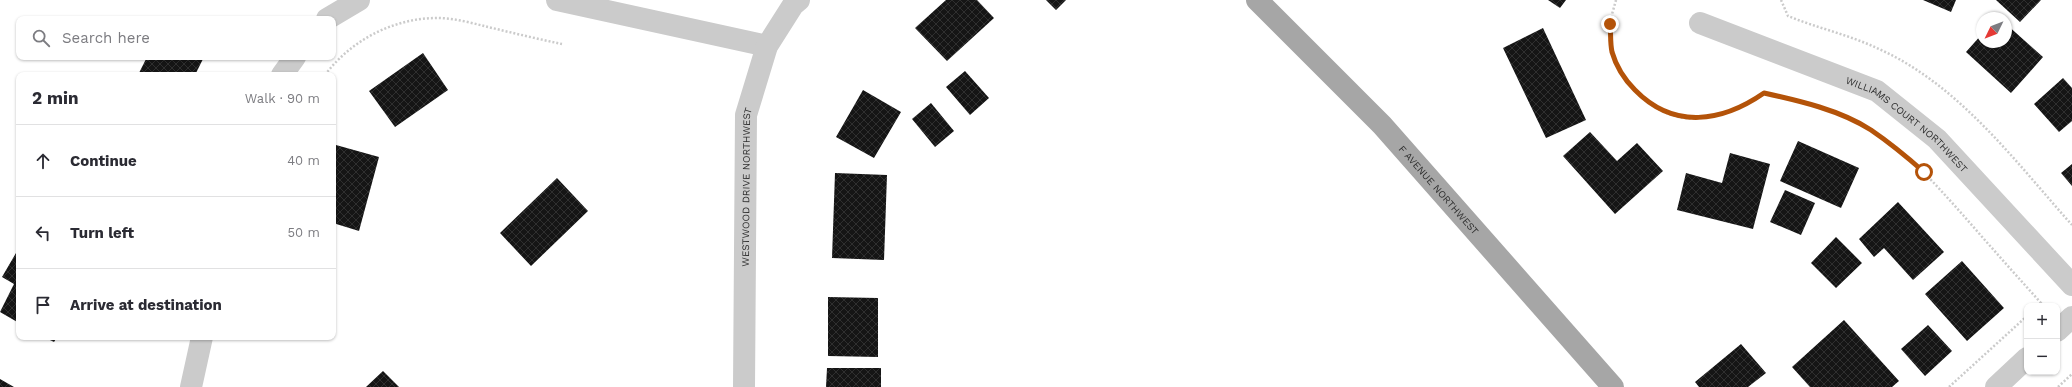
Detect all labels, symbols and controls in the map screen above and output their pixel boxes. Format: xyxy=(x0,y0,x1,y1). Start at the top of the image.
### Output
north arrow xyxy=(1976,12,2012,48)
route end xyxy=(1601,15,1619,33)
search box xyxy=(16,16,336,60)
icon: search xyxy=(30,27,52,49)
text: Search here xyxy=(62,29,150,47)
street label: WILLIAMS COURT NORTHWEST xyxy=(1844,75,1970,174)
text: 2 min xyxy=(32,88,78,108)
text: Walk · 90 m xyxy=(245,91,320,106)
street label: WESTWOOD DRIVE NORTHWEST xyxy=(740,106,754,267)
street label: F AVENUE NORTHWEST xyxy=(1397,143,1481,237)
icon: ahead xyxy=(32,150,54,172)
text: Continue xyxy=(70,152,137,170)
text: 40 m xyxy=(287,153,320,168)
route start xyxy=(1915,163,1933,181)
icon: left xyxy=(32,222,54,244)
text: Turn left xyxy=(70,224,134,242)
text: 50 m xyxy=(288,225,320,240)
icon: arrive xyxy=(32,294,54,316)
text: Arrive at destination xyxy=(70,296,222,314)
map controls xyxy=(2024,303,2060,375)
button: + xyxy=(2024,303,2060,339)
button: − xyxy=(2024,339,2060,375)

